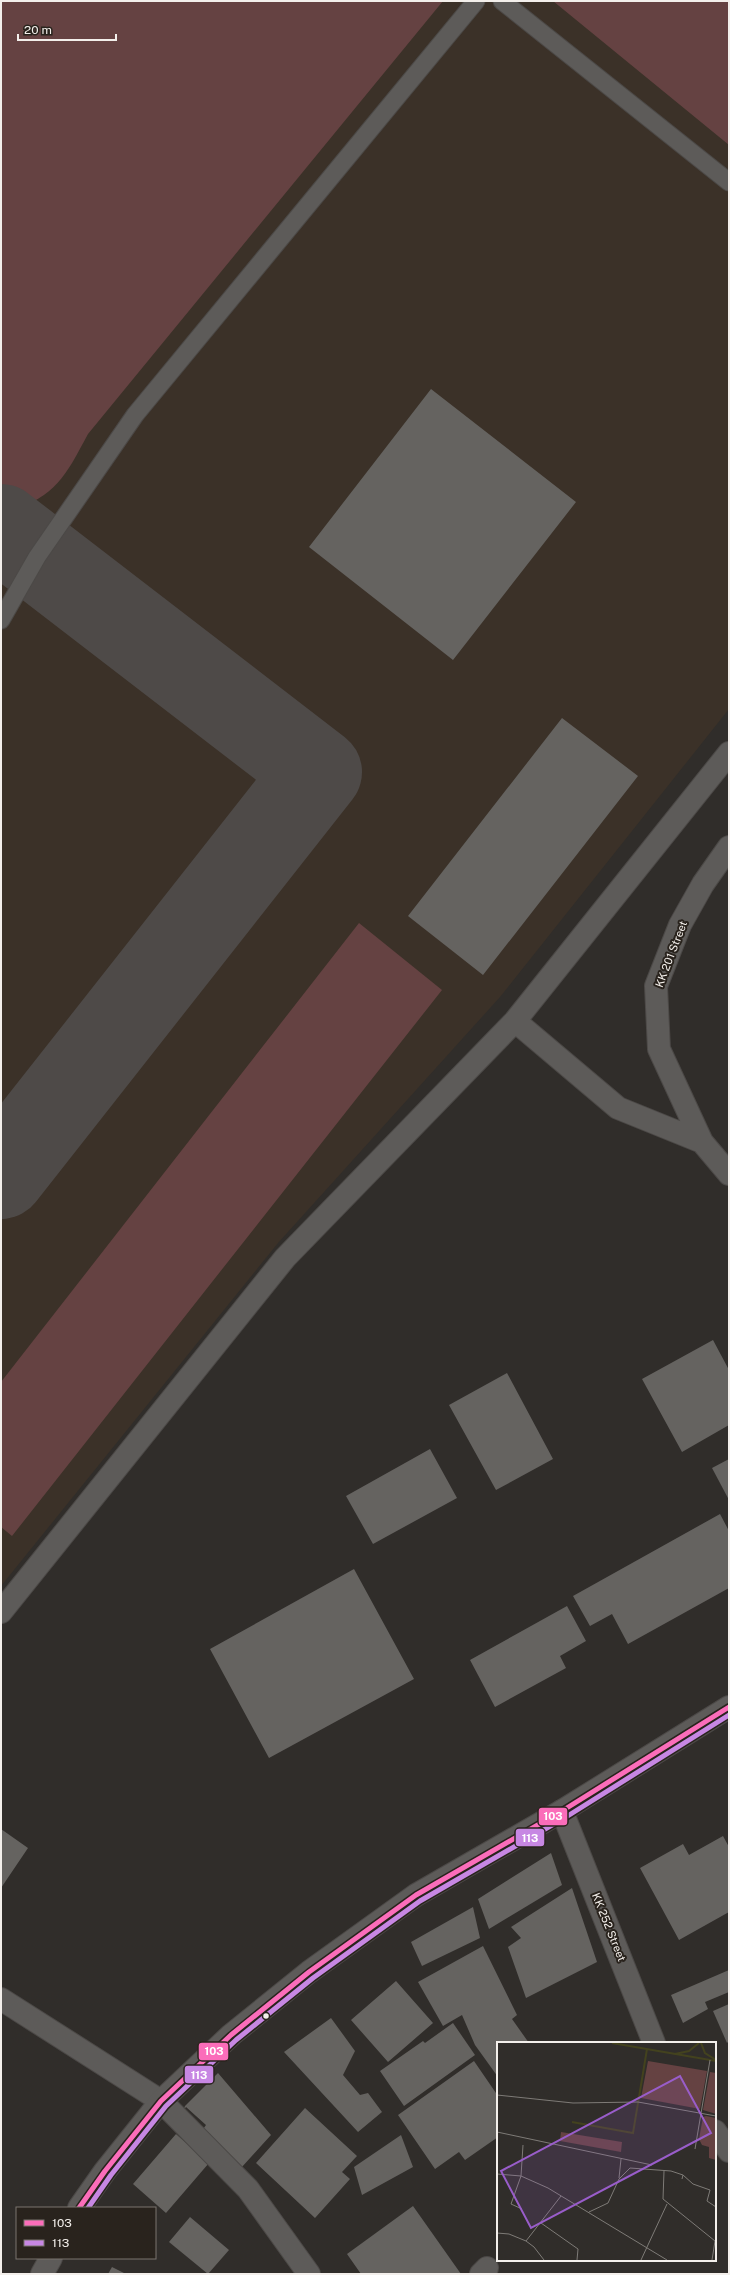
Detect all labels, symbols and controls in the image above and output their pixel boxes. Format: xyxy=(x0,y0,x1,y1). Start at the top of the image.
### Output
scale bar xyxy=(18,16,116,42)
text: 20 m xyxy=(24,23,52,37)
street label: KK 201 Street xyxy=(653,919,689,989)
line badge: 103 xyxy=(538,1807,568,1826)
text: 103 xyxy=(543,1810,563,1822)
line badge: 113 xyxy=(515,1828,545,1847)
text: 113 xyxy=(522,1832,538,1844)
street label: KK 252 Street xyxy=(590,1891,628,1963)
unlabelled marker xyxy=(261,2011,271,2021)
line badge: 103 xyxy=(198,2042,229,2061)
inset map xyxy=(497,2042,716,2261)
text: 103 xyxy=(204,2045,224,2057)
line badge: 113 xyxy=(184,2065,214,2084)
text: 113 xyxy=(191,2069,207,2081)
legend xyxy=(16,2207,156,2259)
text: 103 xyxy=(52,2216,72,2230)
text: 113 xyxy=(52,2236,69,2250)

